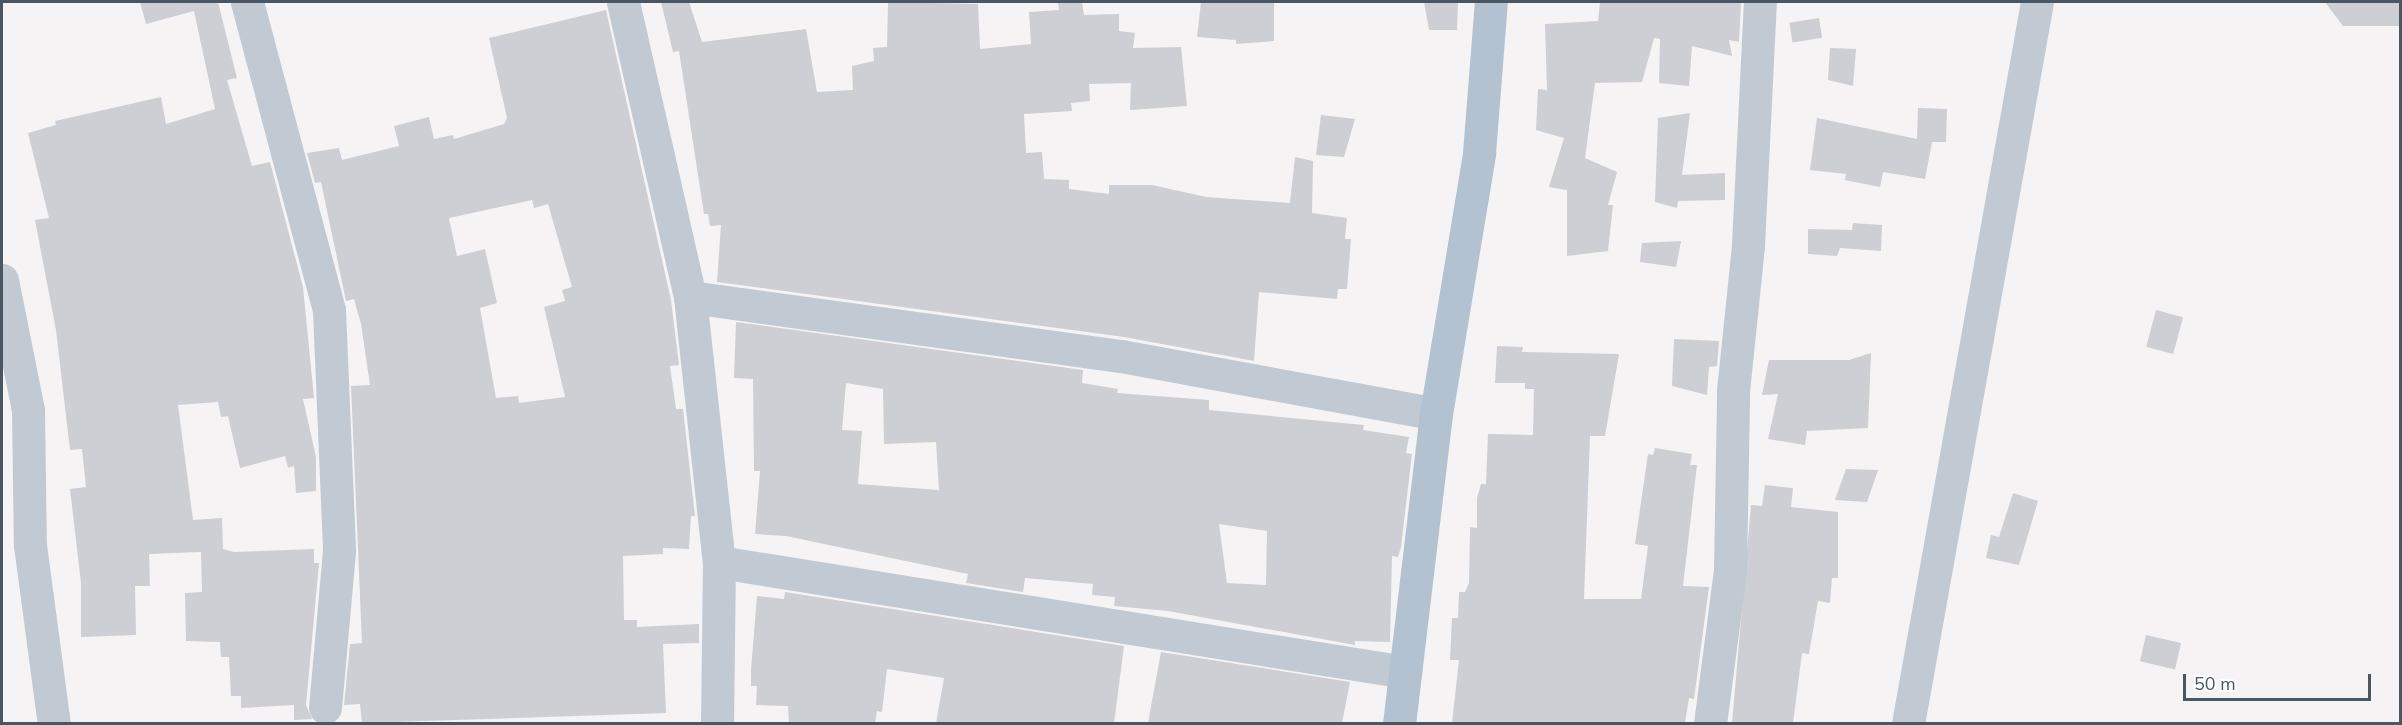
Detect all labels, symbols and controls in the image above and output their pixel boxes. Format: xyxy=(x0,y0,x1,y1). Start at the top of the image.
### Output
scale bar xyxy=(2186,662,2374,700)
text: 50 m xyxy=(2194,672,2236,696)

